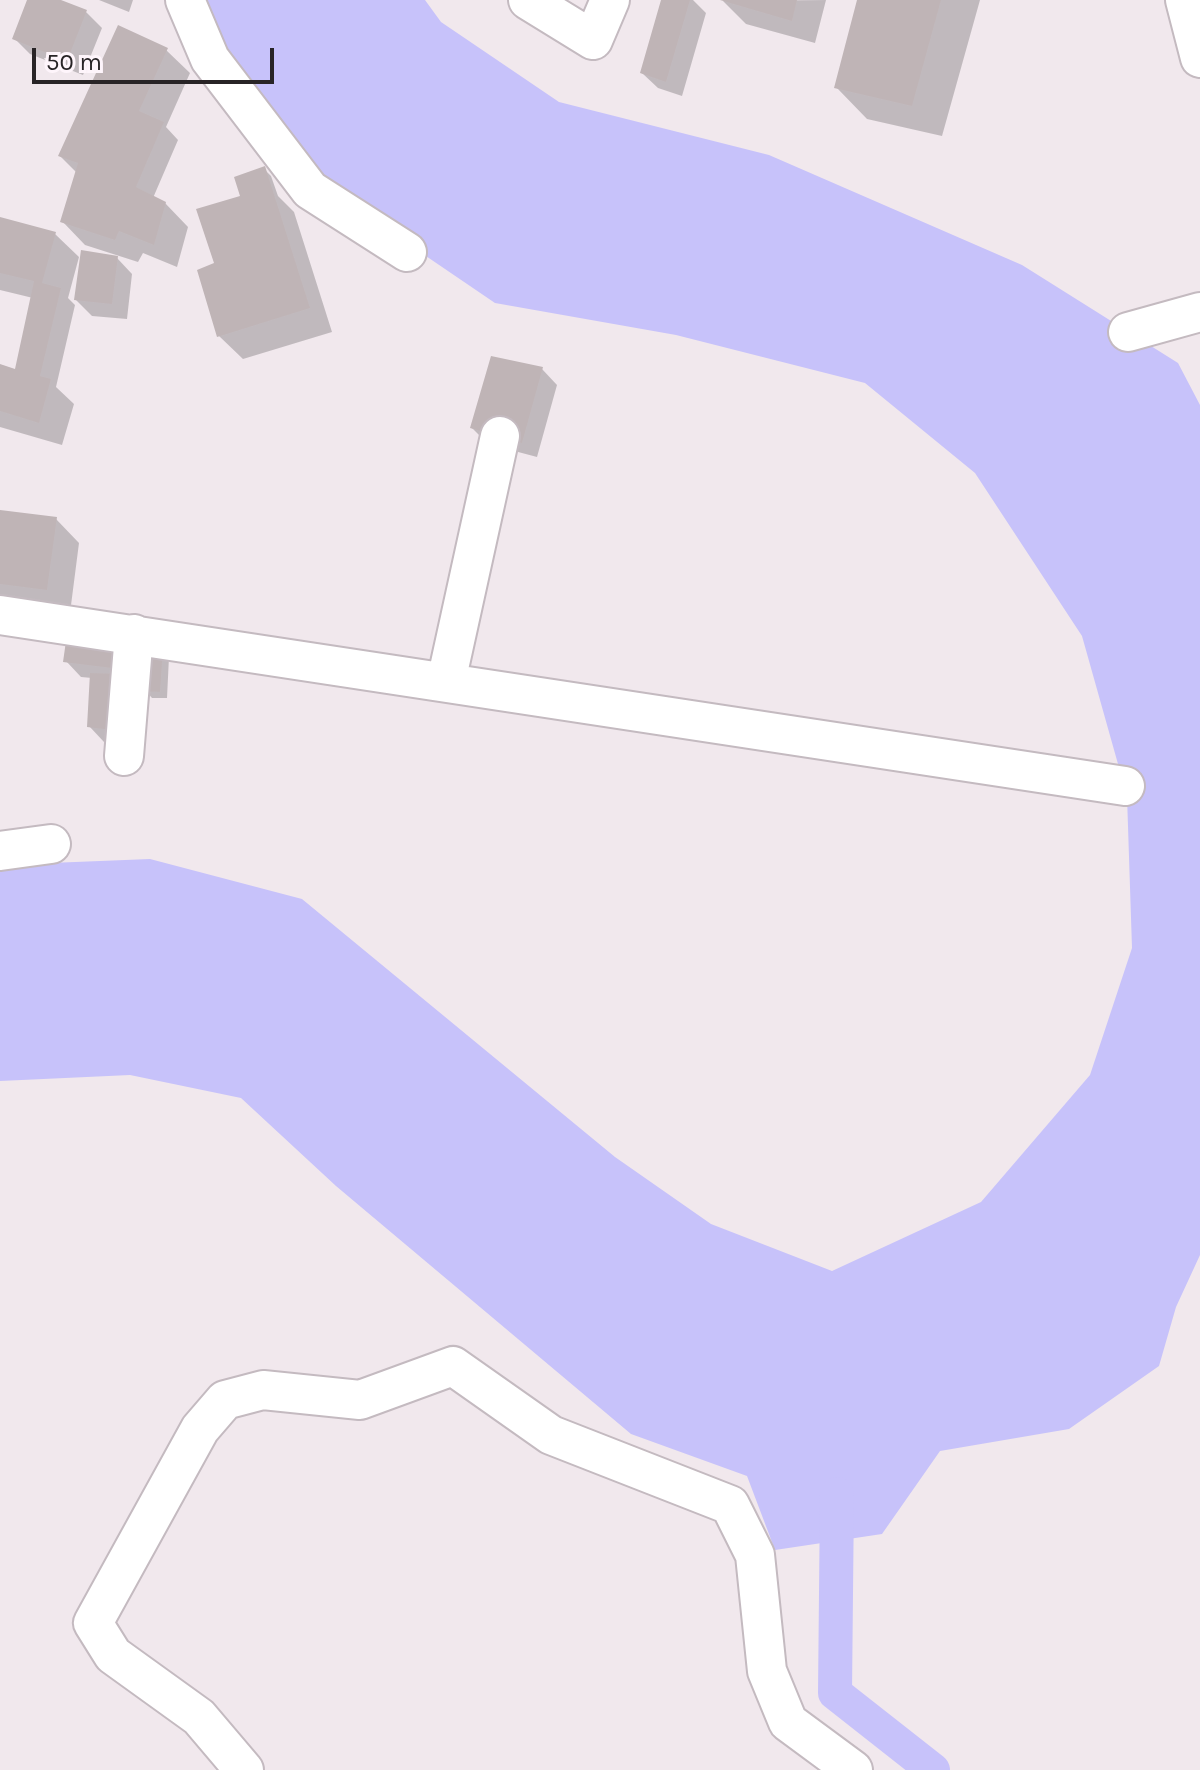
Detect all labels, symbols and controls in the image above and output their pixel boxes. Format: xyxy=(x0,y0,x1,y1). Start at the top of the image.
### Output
scale bar xyxy=(36,32,278,82)
text: 50 m xyxy=(46,48,102,76)

